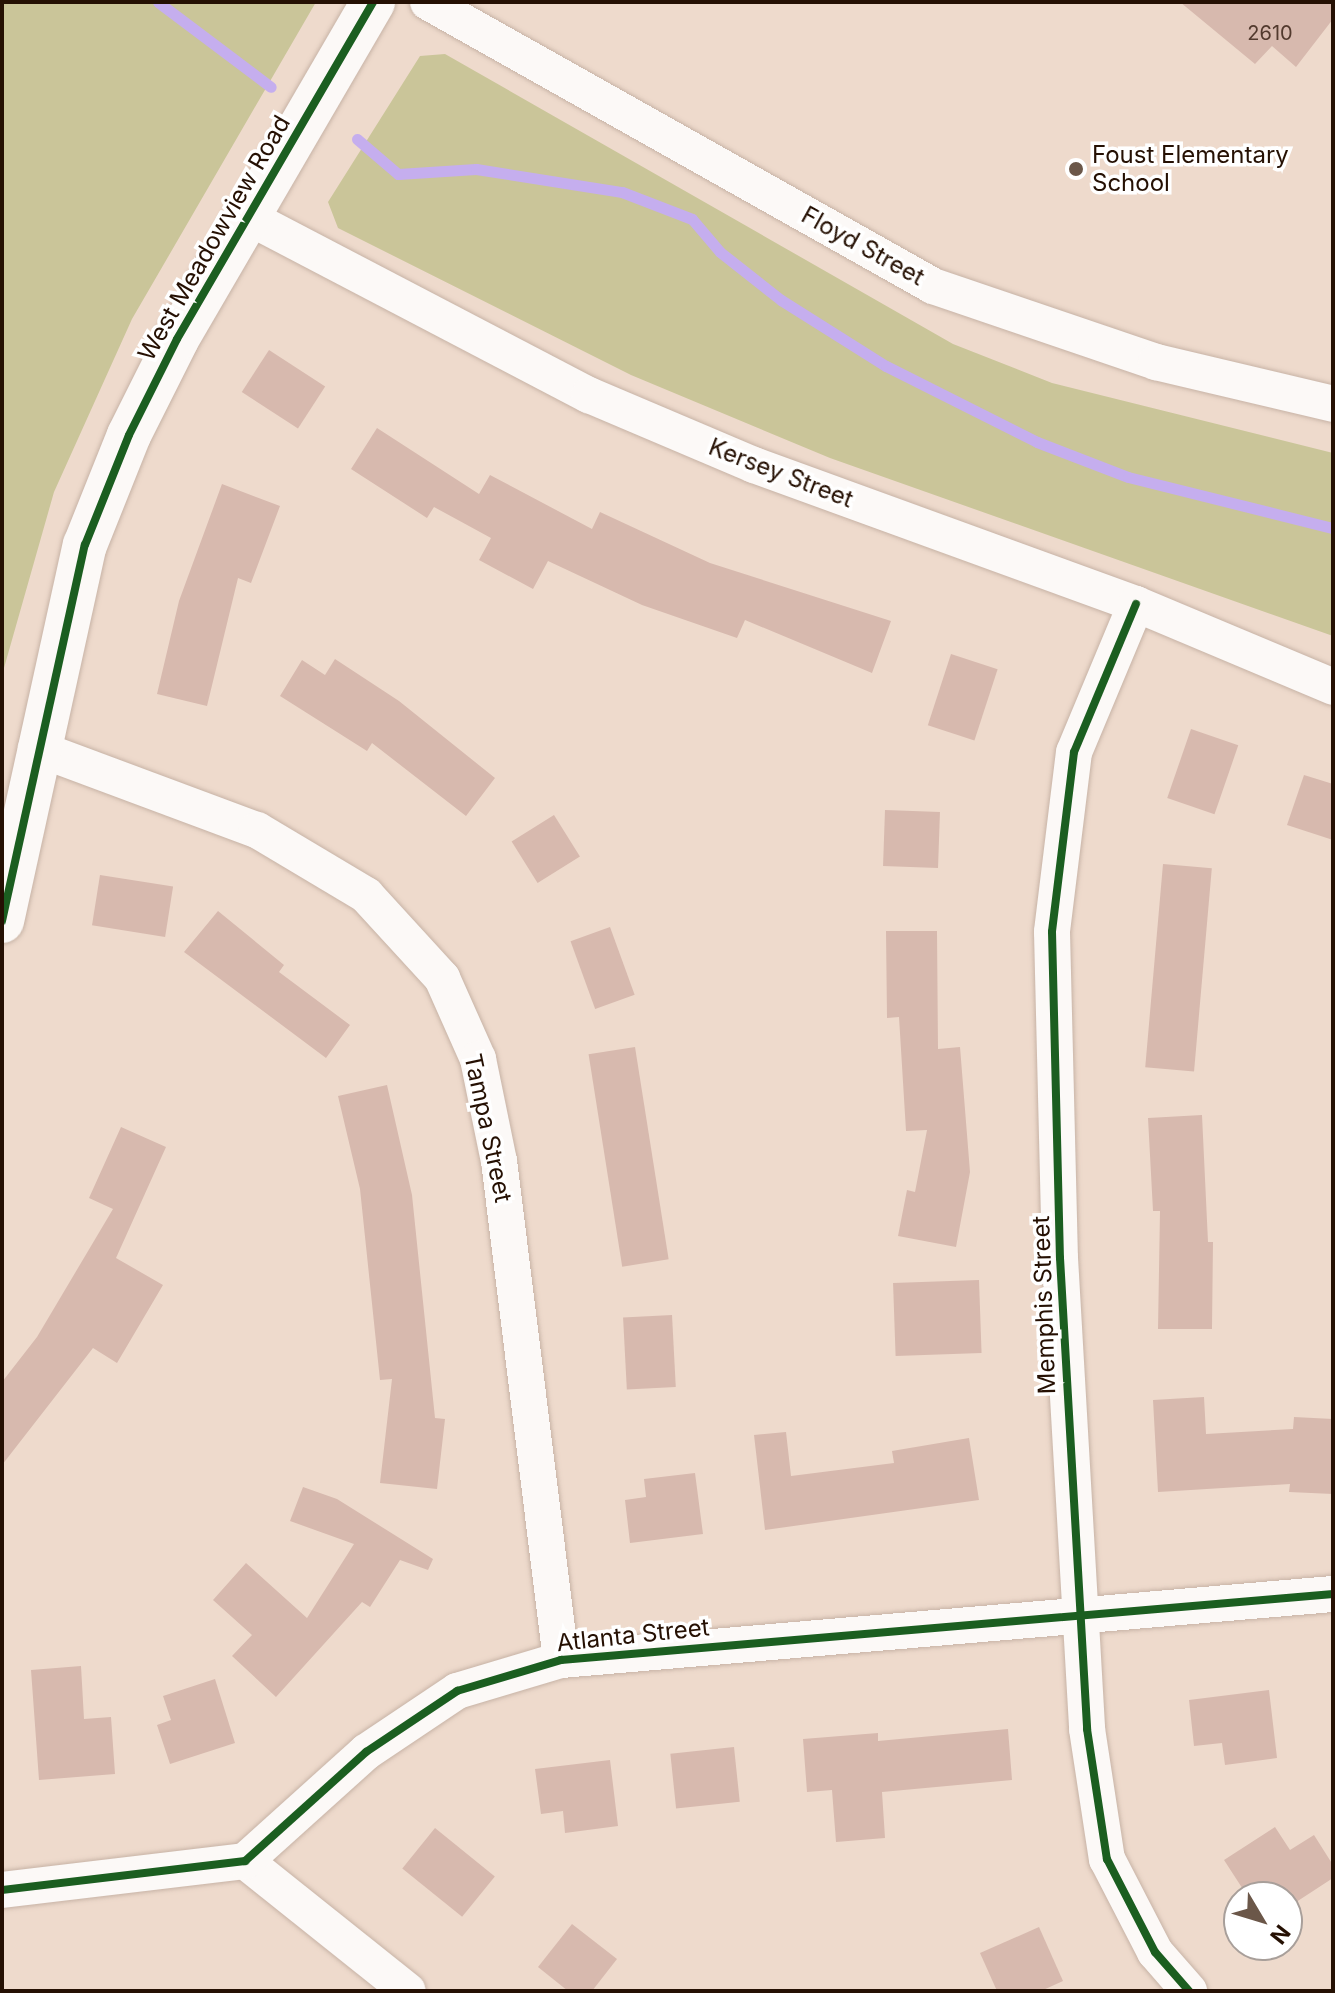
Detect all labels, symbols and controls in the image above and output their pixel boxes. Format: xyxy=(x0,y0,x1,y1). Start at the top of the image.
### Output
house number: 2610 xyxy=(1247,21,1293,45)
street label: West Meadowview Road xyxy=(132,110,296,366)
place label: Foust Elementary School xyxy=(1092,141,1289,197)
marker: Foust Elementary School xyxy=(1067,160,1085,178)
street label: Floyd Street xyxy=(797,200,929,292)
street label: Kersey Street xyxy=(705,432,857,514)
street label: Tampa Street xyxy=(458,1051,518,1205)
street label: Memphis Street xyxy=(1026,1215,1062,1395)
street label: Atlanta Street xyxy=(555,1613,711,1657)
north arrow xyxy=(1223,1881,1303,1961)
text: N xyxy=(1265,1920,1296,1949)

